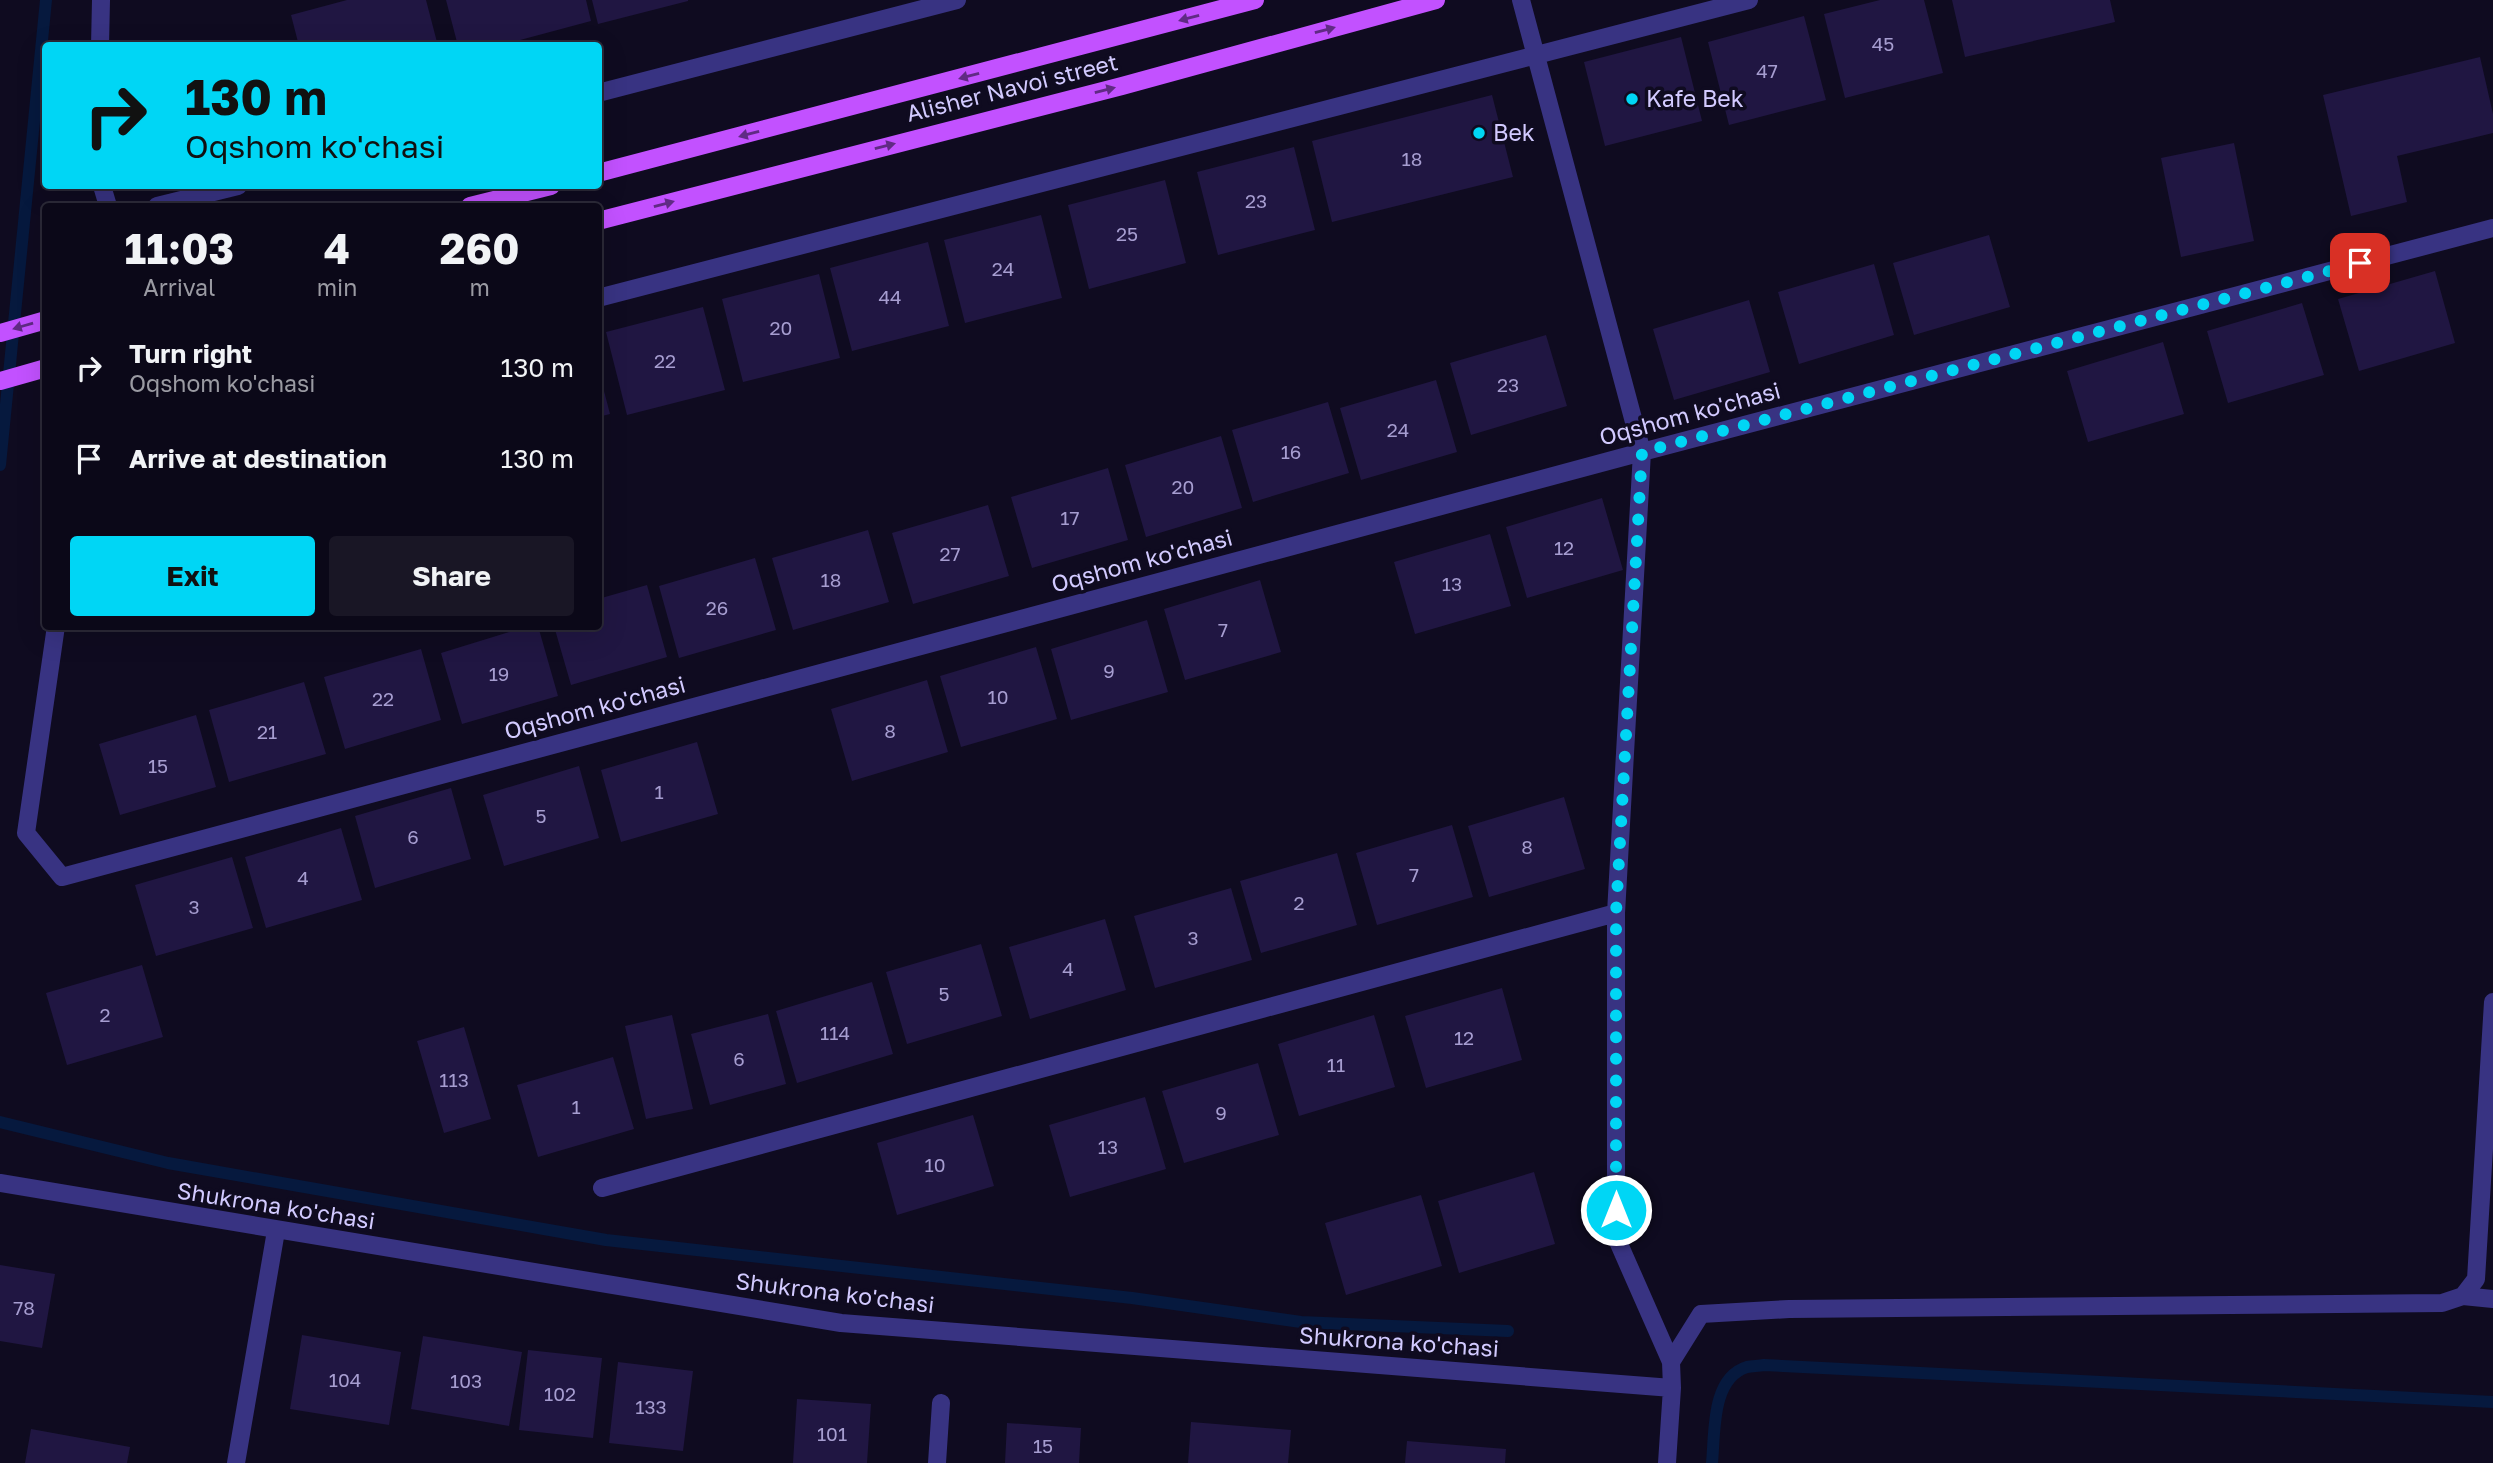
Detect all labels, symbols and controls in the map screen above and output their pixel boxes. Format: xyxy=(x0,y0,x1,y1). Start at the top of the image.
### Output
one-way arrow xyxy=(1178,13,1200,24)
one-way arrow xyxy=(1314,25,1335,35)
house number: 45 xyxy=(1872,32,1894,55)
street label: Alisher Navoi street xyxy=(903,47,1120,127)
house number: 47 xyxy=(1756,59,1778,82)
text: 130 m xyxy=(185,67,327,126)
icon: right xyxy=(70,70,161,161)
one-way arrow xyxy=(958,71,980,82)
one-way arrow xyxy=(1094,84,1116,95)
place label: Kafe Bek xyxy=(1646,84,1744,112)
marker: Kafe Bek xyxy=(1624,91,1640,107)
place label: Bek xyxy=(1493,118,1535,146)
marker: Bek xyxy=(1471,125,1487,141)
text: Oqshom ko'chasi xyxy=(185,127,444,165)
one-way arrow xyxy=(738,129,760,140)
one-way arrow xyxy=(874,140,896,151)
house number: 18 xyxy=(1402,147,1422,170)
house number: 23 xyxy=(1245,189,1267,212)
one-way arrow xyxy=(654,198,675,208)
house number: 25 xyxy=(1116,222,1138,245)
text: 11:03 xyxy=(125,223,234,273)
text: 4 xyxy=(324,223,350,273)
text: 260 xyxy=(440,223,519,273)
pin xyxy=(2330,233,2390,293)
icon: arrive xyxy=(2341,244,2379,282)
house number: 24 xyxy=(992,257,1014,280)
text: Arrival xyxy=(143,273,215,301)
text: min xyxy=(317,273,357,301)
text: m xyxy=(469,273,490,301)
house number: 44 xyxy=(878,285,902,308)
house number: 20 xyxy=(770,316,792,339)
one-way arrow xyxy=(12,321,34,332)
text: Turn right xyxy=(129,338,252,369)
icon: right xyxy=(70,349,108,387)
house number: 22 xyxy=(654,349,676,372)
text: 130 m xyxy=(501,352,574,383)
text: Oqshom ko'chasi xyxy=(129,369,315,397)
house number: 23 xyxy=(1497,373,1519,396)
street label: Oqshom ko'chasi xyxy=(1596,375,1783,451)
house number: 24 xyxy=(1387,418,1409,441)
icon: arrive xyxy=(70,440,108,478)
house number: 16 xyxy=(1281,440,1301,463)
text: Arrive at destination xyxy=(129,443,387,474)
text: 130 m xyxy=(501,443,574,474)
house number: 20 xyxy=(1172,475,1194,498)
house number: 17 xyxy=(1060,506,1080,529)
street label: Oqshom ko'chasi xyxy=(1048,522,1235,598)
button: Exit xyxy=(70,536,315,616)
button: Share xyxy=(329,536,574,616)
house number: 12 xyxy=(1554,536,1574,559)
house number: 27 xyxy=(939,542,961,565)
house number: 18 xyxy=(821,568,841,591)
house number: 13 xyxy=(1442,572,1462,595)
house number: 26 xyxy=(706,596,728,619)
house number: 7 xyxy=(1218,618,1228,641)
house number: 9 xyxy=(1103,659,1115,682)
house number: 19 xyxy=(489,662,509,685)
street label: Oqshom ko'chasi xyxy=(501,669,688,745)
house number: 10 xyxy=(988,685,1009,708)
house number: 22 xyxy=(372,687,394,710)
house number: 8 xyxy=(884,719,896,742)
house number: 21 xyxy=(257,720,277,743)
house number: 15 xyxy=(148,754,168,777)
house number: 1 xyxy=(654,780,664,803)
house number: 5 xyxy=(535,804,547,827)
house number: 6 xyxy=(407,825,419,848)
house number: 8 xyxy=(1521,835,1533,858)
house number: 7 xyxy=(1409,863,1419,886)
house number: 4 xyxy=(297,866,309,889)
house number: 2 xyxy=(1293,891,1305,914)
house number: 3 xyxy=(188,895,200,918)
house number: 3 xyxy=(1187,926,1199,949)
house number: 4 xyxy=(1062,957,1074,980)
house number: 5 xyxy=(938,982,950,1005)
house number: 2 xyxy=(99,1003,111,1026)
house number: 114 xyxy=(820,1021,850,1044)
house number: 12 xyxy=(1454,1026,1474,1049)
house number: 6 xyxy=(733,1047,745,1070)
house number: 11 xyxy=(1327,1053,1345,1076)
house number: 113 xyxy=(439,1068,469,1091)
house number: 1 xyxy=(571,1095,581,1118)
house number: 9 xyxy=(1215,1101,1227,1124)
house number: 13 xyxy=(1098,1135,1118,1158)
house number: 10 xyxy=(925,1153,946,1176)
position arrow xyxy=(1579,1173,1653,1247)
street label: Shukrona ko'chasi xyxy=(175,1176,377,1234)
street label: Shukrona ko'chasi xyxy=(734,1266,936,1318)
house number: 78 xyxy=(13,1296,35,1319)
street label: Shukrona ko'chasi xyxy=(1298,1320,1500,1362)
house number: 104 xyxy=(329,1368,361,1391)
house number: 103 xyxy=(450,1369,482,1392)
house number: 102 xyxy=(544,1382,576,1405)
house number: 133 xyxy=(635,1395,667,1418)
house number: 101 xyxy=(817,1422,847,1445)
house number: 15 xyxy=(1033,1434,1053,1457)

